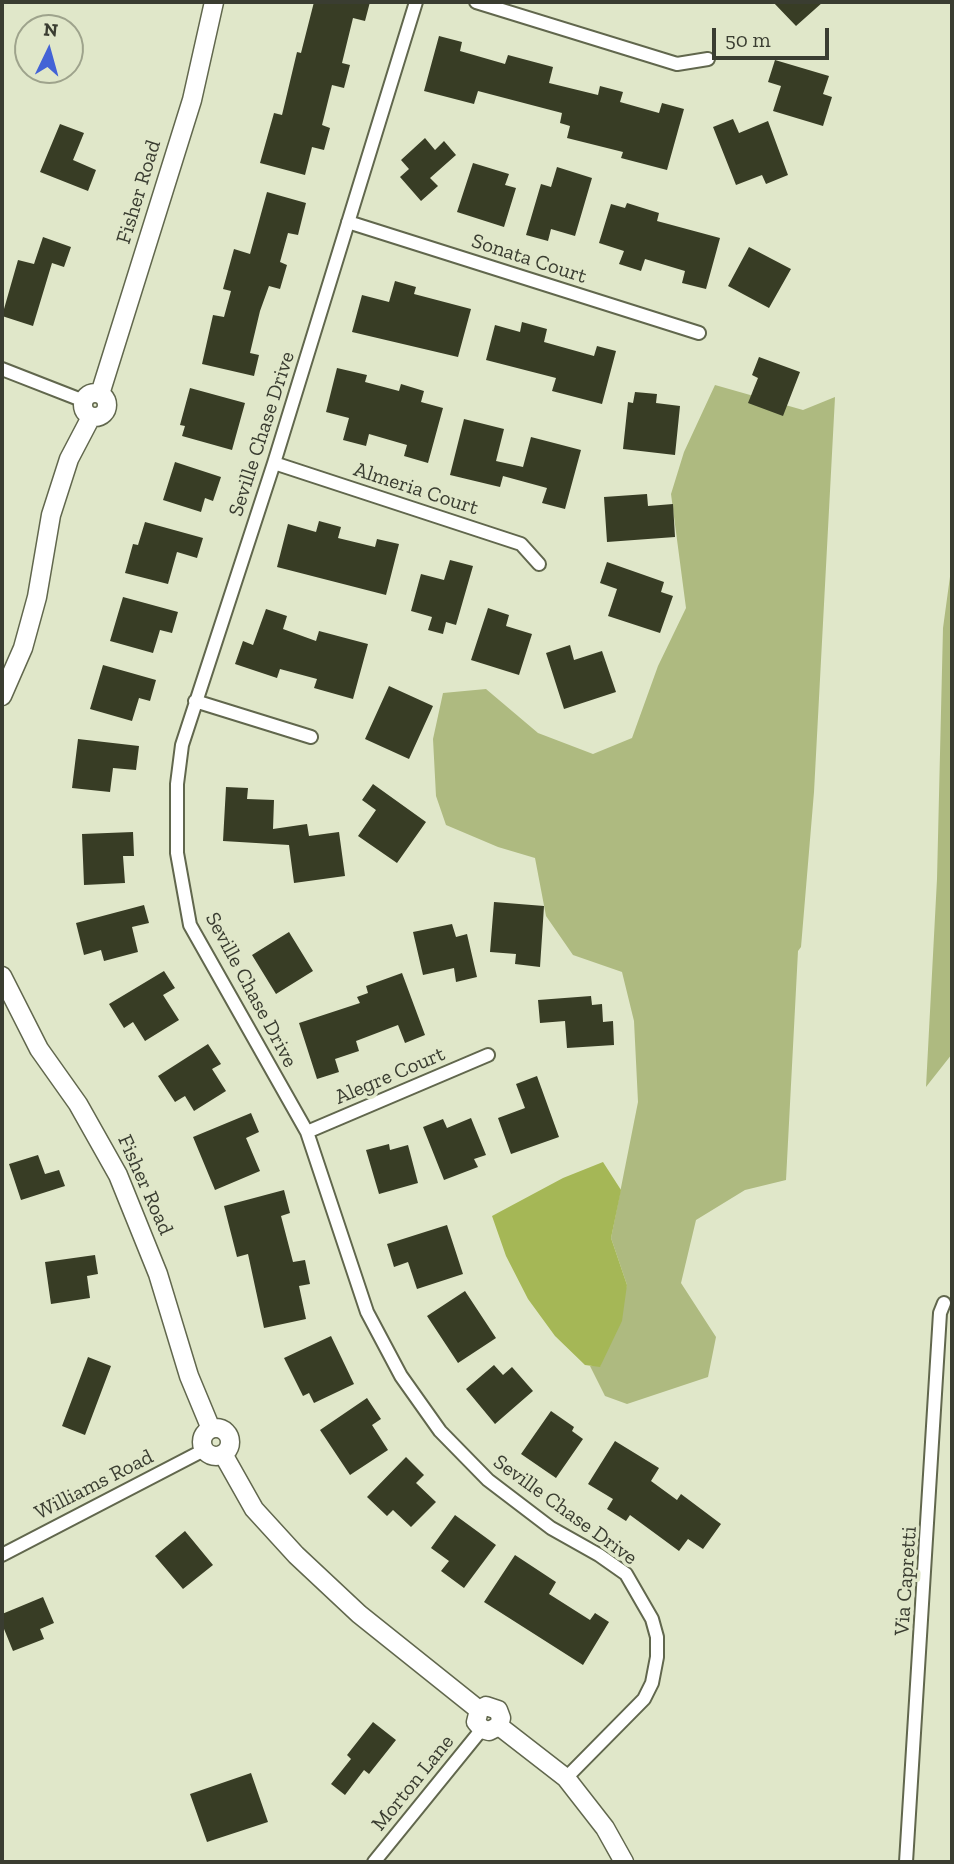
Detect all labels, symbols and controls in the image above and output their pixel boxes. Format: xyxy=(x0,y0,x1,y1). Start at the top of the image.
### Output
north arrow xyxy=(14,14,84,84)
scale bar xyxy=(716,14,833,58)
text: N xyxy=(42,17,59,42)
text: 50 m xyxy=(725,27,771,52)
street label: Fisher Road xyxy=(111,137,167,247)
street label: Sonata Court xyxy=(468,229,590,289)
street label: Seville Chase Drive xyxy=(223,348,301,520)
street label: Almeria Court xyxy=(351,457,481,521)
street label: Seville Chase Drive xyxy=(200,908,302,1072)
street label: Alegre Court xyxy=(331,1042,449,1110)
street label: Fisher Road xyxy=(112,1131,178,1239)
street label: Williams Road xyxy=(31,1444,157,1526)
street label: Seville Chase Drive xyxy=(488,1449,642,1571)
street label: Via Capretti xyxy=(890,1526,922,1636)
street label: Morton Lane xyxy=(367,1730,459,1836)

